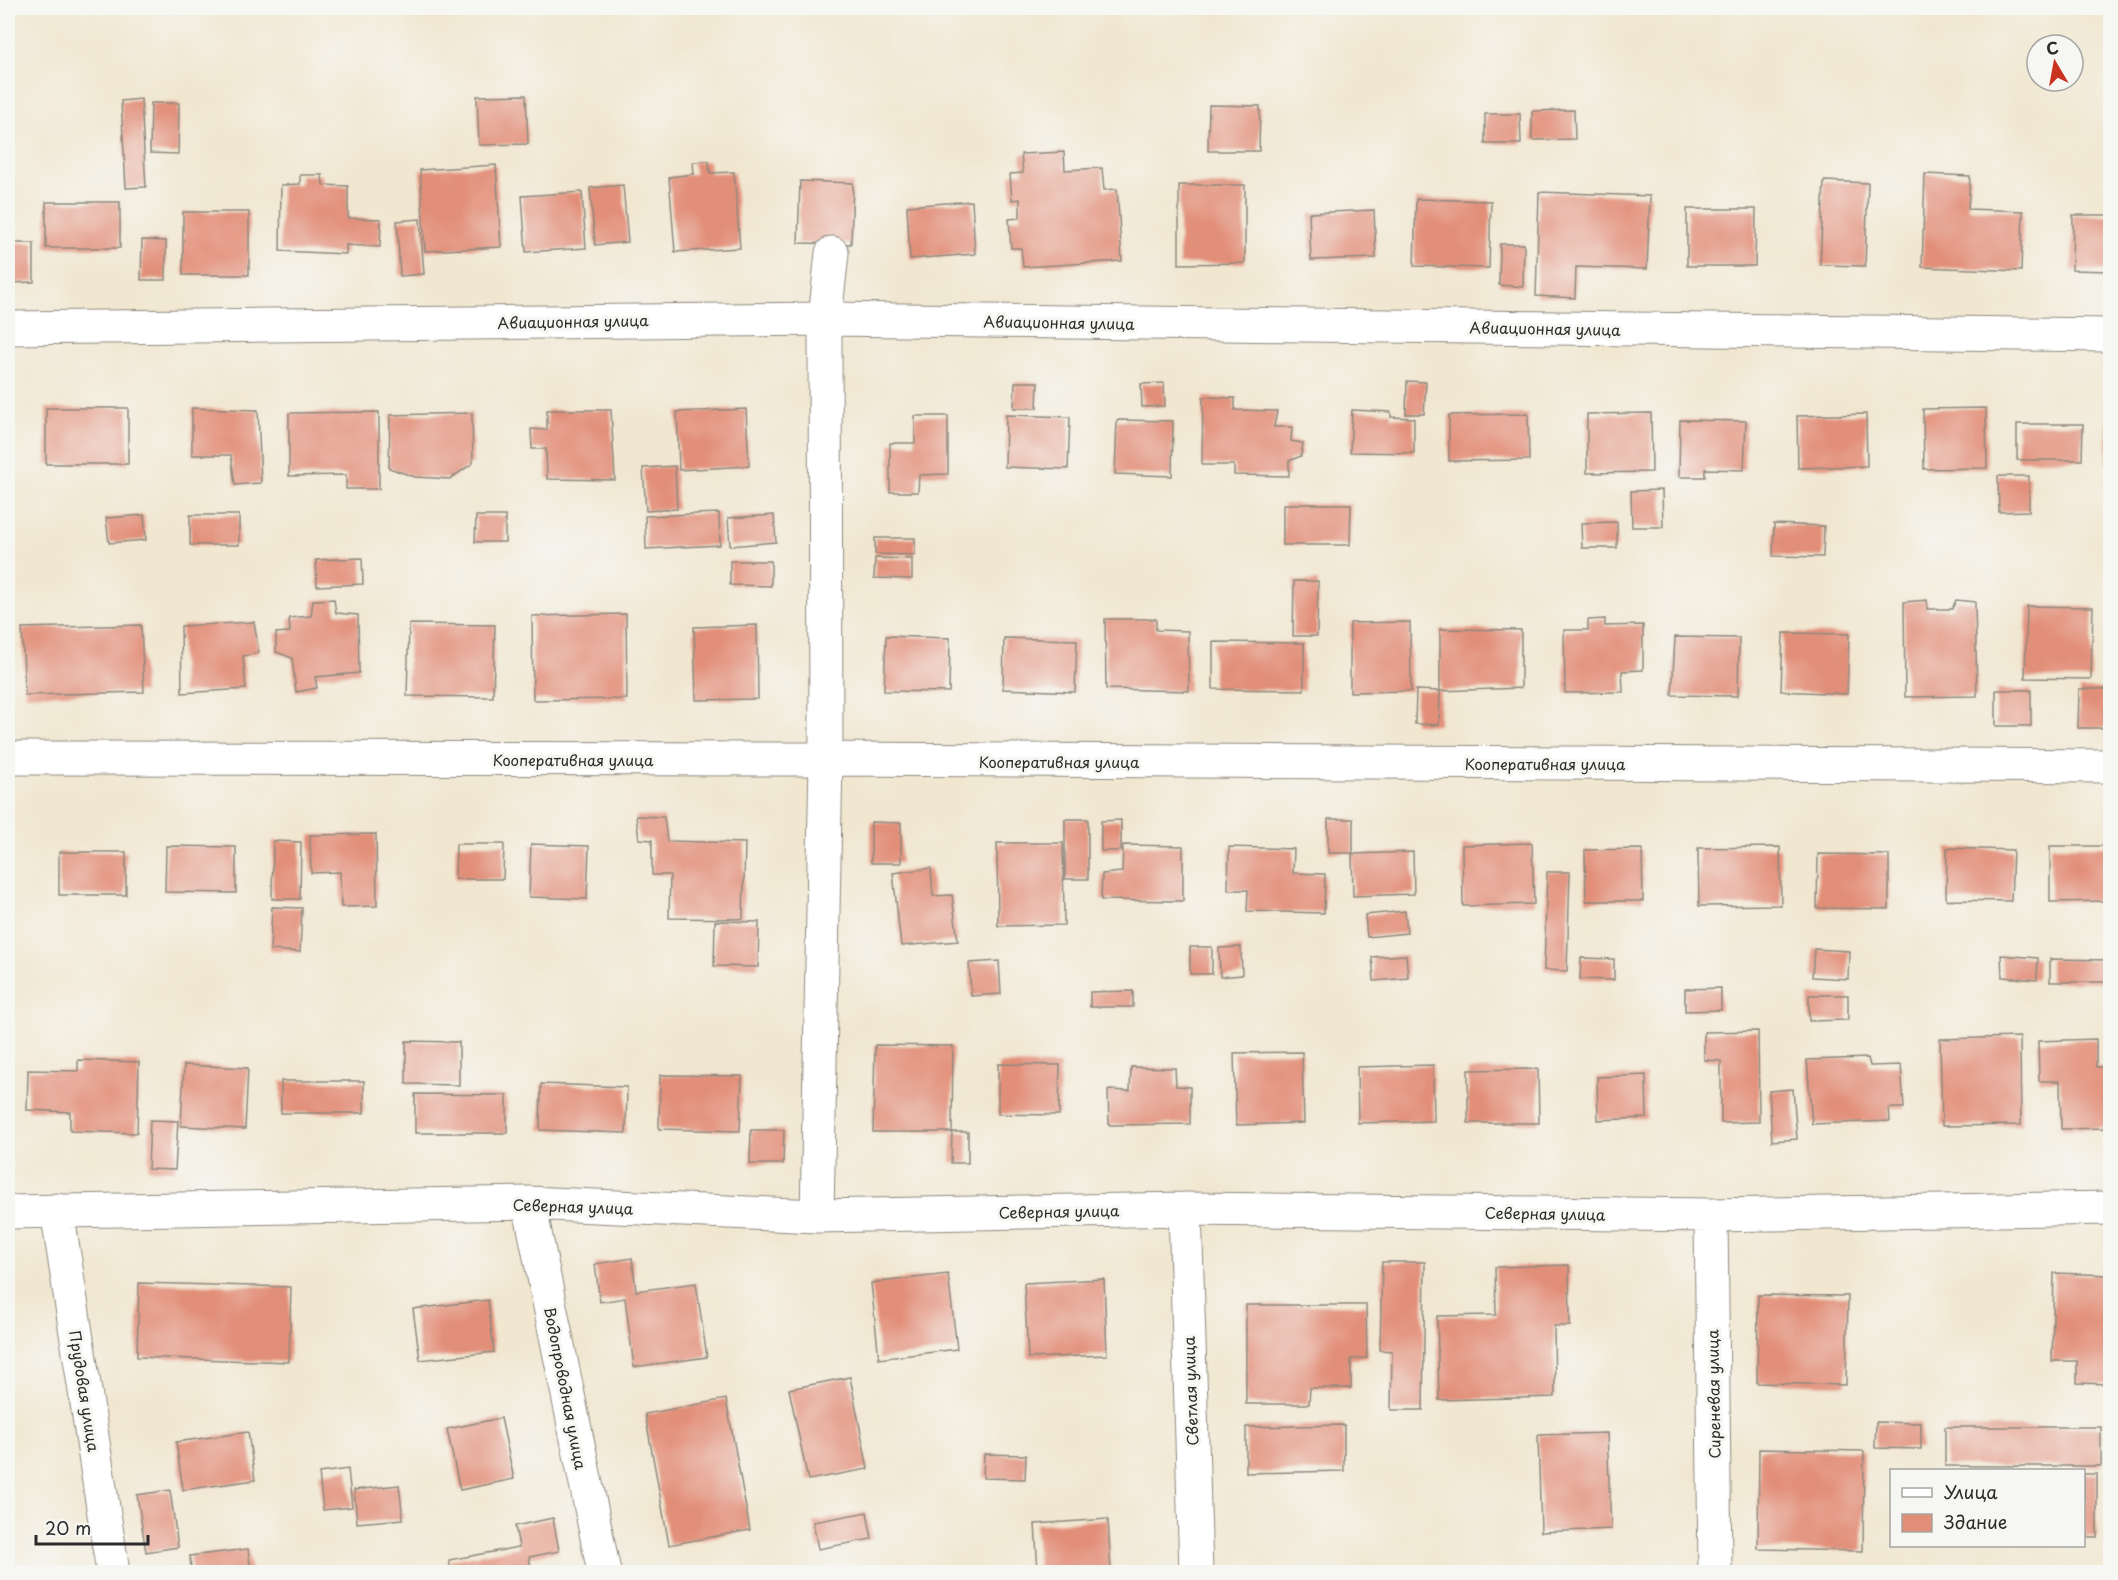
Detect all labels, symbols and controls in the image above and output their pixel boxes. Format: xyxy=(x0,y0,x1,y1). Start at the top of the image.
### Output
north arrow xyxy=(2025,33,2085,93)
text: С xyxy=(2044,34,2060,60)
street label: Авиационная улица xyxy=(497,308,649,334)
street label: Авиационная улица xyxy=(983,309,1135,335)
street label: Авиационная улица xyxy=(1469,315,1621,341)
street label: Кооперативная улица xyxy=(493,748,654,771)
street label: Кооперативная улица xyxy=(979,750,1140,773)
street label: Кооперативная улица xyxy=(1465,752,1626,775)
street label: Северная улица xyxy=(512,1192,634,1220)
street label: Северная улица xyxy=(999,1198,1120,1224)
street label: Северная улица xyxy=(1485,1200,1606,1226)
street label: Водопроводная улица xyxy=(539,1305,593,1472)
street label: Прудовая улица xyxy=(64,1329,106,1454)
street label: Сиреневая улица xyxy=(1700,1329,1726,1459)
street label: Светлая улица xyxy=(1177,1335,1203,1446)
legend xyxy=(1890,1469,2085,1547)
text: Улица xyxy=(1944,1478,1998,1505)
scale bar xyxy=(36,1508,148,1546)
text: Здание xyxy=(1944,1508,2007,1535)
text: 20 m xyxy=(45,1514,91,1541)

